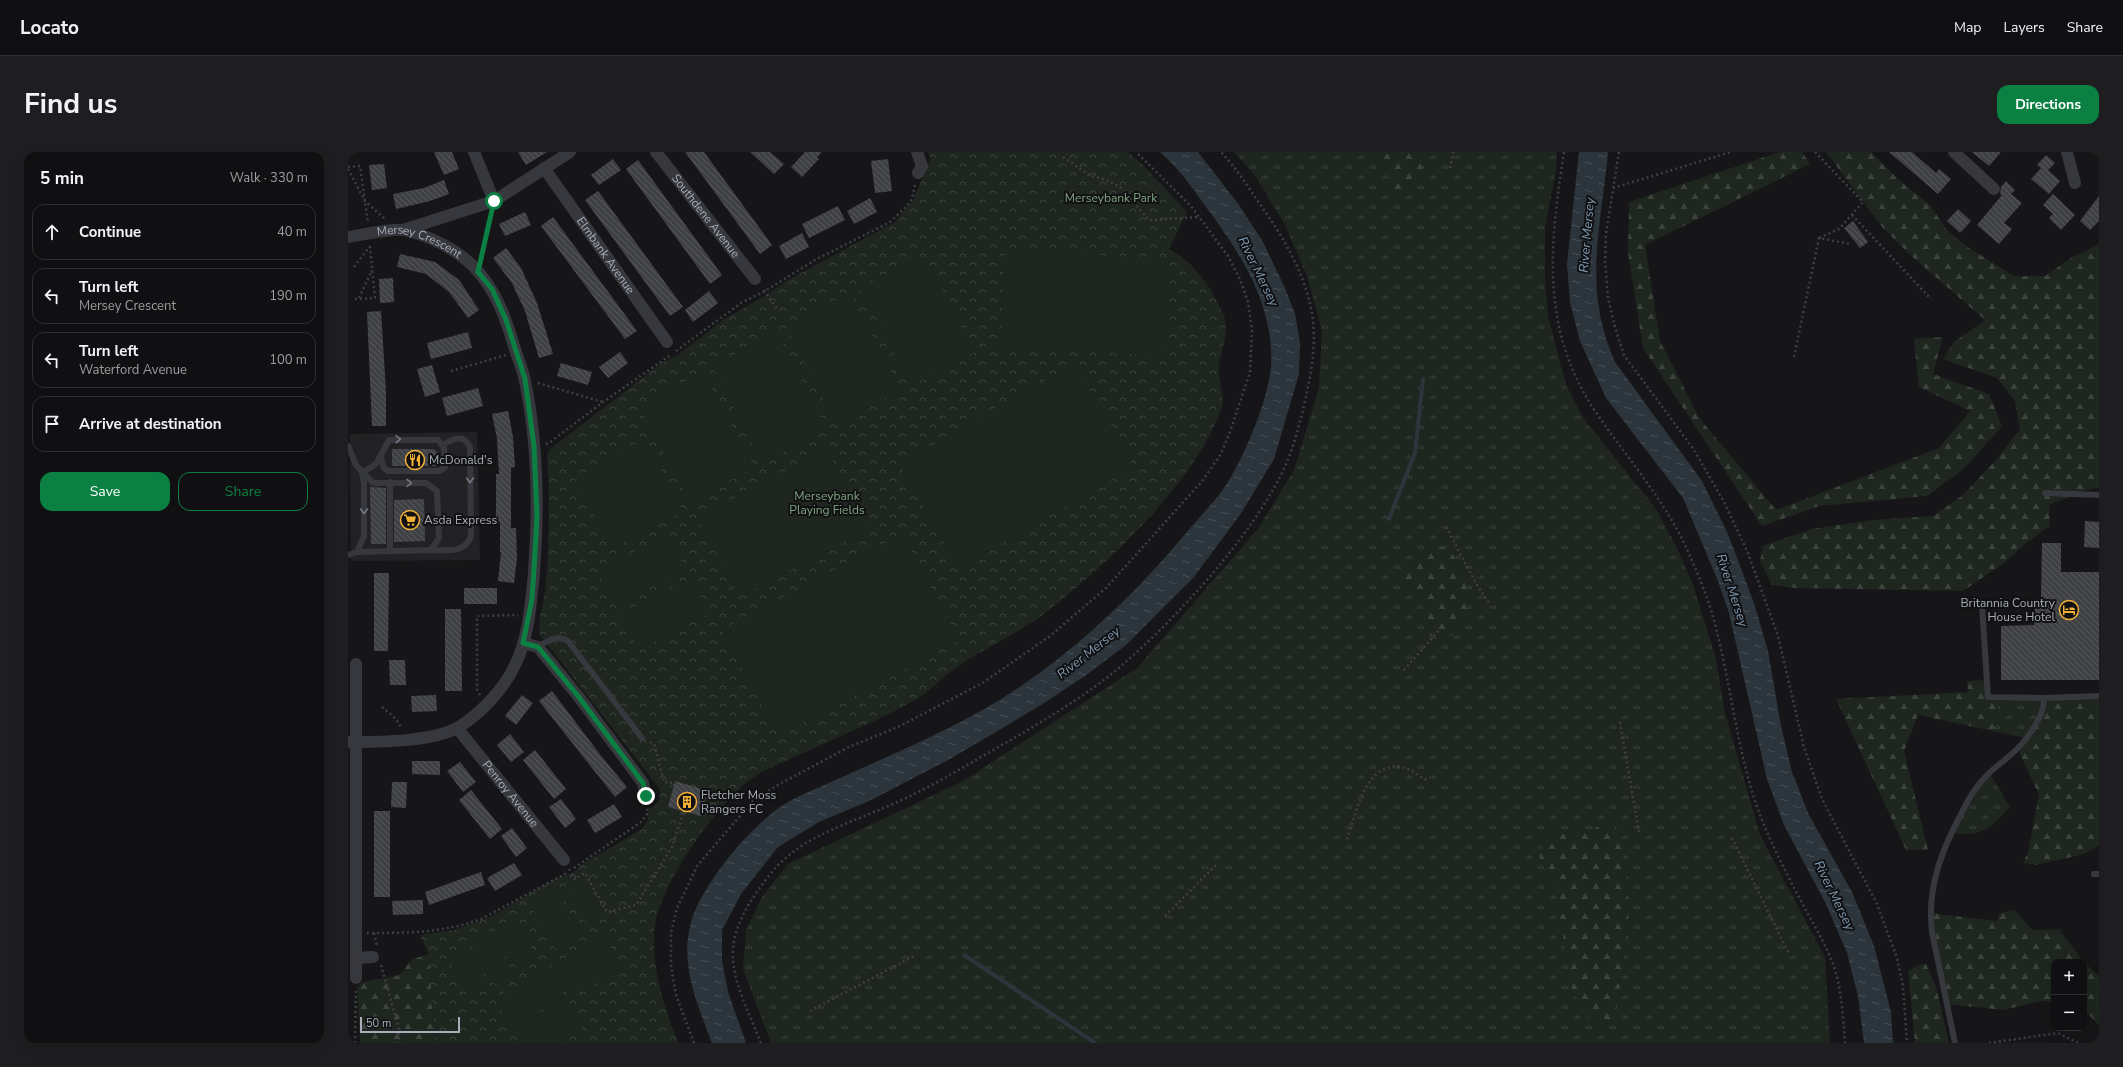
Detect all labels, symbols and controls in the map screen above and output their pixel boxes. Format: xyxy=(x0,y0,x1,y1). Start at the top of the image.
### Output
text: Locato xyxy=(20,15,79,41)
text: Map xyxy=(1954,18,1981,37)
text: Layers xyxy=(2003,18,2045,37)
text: Share xyxy=(2067,18,2103,37)
text: Find us xyxy=(24,85,118,123)
button: Directions xyxy=(1997,85,2099,124)
text: 5 min xyxy=(40,167,84,190)
text: Walk · 330 m xyxy=(230,169,308,187)
street label: Southdene Avenue xyxy=(668,171,744,261)
park label: Merseybank Park xyxy=(1065,190,1158,206)
route start xyxy=(485,192,503,210)
water label: River Mersey xyxy=(1575,195,1599,274)
street label: Elmbank Avenue xyxy=(573,214,639,297)
icon: ahead xyxy=(41,221,63,243)
text: Continue xyxy=(79,222,141,242)
street label: Mersey Crescent xyxy=(376,222,466,262)
text: 40 m xyxy=(277,223,307,241)
water label: River Mersey xyxy=(1233,234,1283,311)
text: Turn left xyxy=(79,277,138,297)
icon: left xyxy=(41,285,63,307)
text: 190 m xyxy=(269,287,307,305)
text: Mersey Crescent xyxy=(79,297,176,315)
text: Turn left xyxy=(79,341,138,361)
icon: left xyxy=(41,349,63,371)
text: 100 m xyxy=(269,351,307,369)
text: Waterford Avenue xyxy=(79,361,187,379)
icon: arrive xyxy=(41,413,63,435)
text: Arrive at destination xyxy=(79,414,222,434)
one-way arrow xyxy=(395,435,401,444)
restaurant icon: McDonald's xyxy=(404,449,426,471)
place label: McDonald's xyxy=(429,452,493,468)
button: Save xyxy=(40,472,170,511)
button: Share xyxy=(178,472,308,511)
one-way arrow xyxy=(466,477,474,483)
one-way arrow xyxy=(406,479,412,487)
park label: Merseybank Playing Fields xyxy=(789,488,865,518)
one-way arrow xyxy=(360,508,368,514)
supermarket icon: Asda Express xyxy=(399,509,421,531)
place label: Asda Express xyxy=(424,512,498,528)
water label: River Mersey xyxy=(1712,552,1753,630)
place label: Britannia Country House Hotel xyxy=(1960,595,2056,625)
hotel icon: Britannia Country House Hotel xyxy=(2058,599,2080,621)
water label: River Mersey xyxy=(1053,622,1125,683)
street label: Penroy Avenue xyxy=(479,757,542,831)
route end xyxy=(637,787,655,805)
place label: Fletcher Moss Rangers FC xyxy=(701,787,776,817)
building icon: Fletcher Moss Rangers FC xyxy=(676,791,698,813)
water label: River Mersey xyxy=(1809,858,1859,935)
map controls xyxy=(2051,959,2087,1031)
button: + xyxy=(2051,959,2087,995)
button: − xyxy=(2051,995,2087,1031)
scale bar xyxy=(360,1015,460,1034)
text: 50 m xyxy=(366,1016,391,1031)

